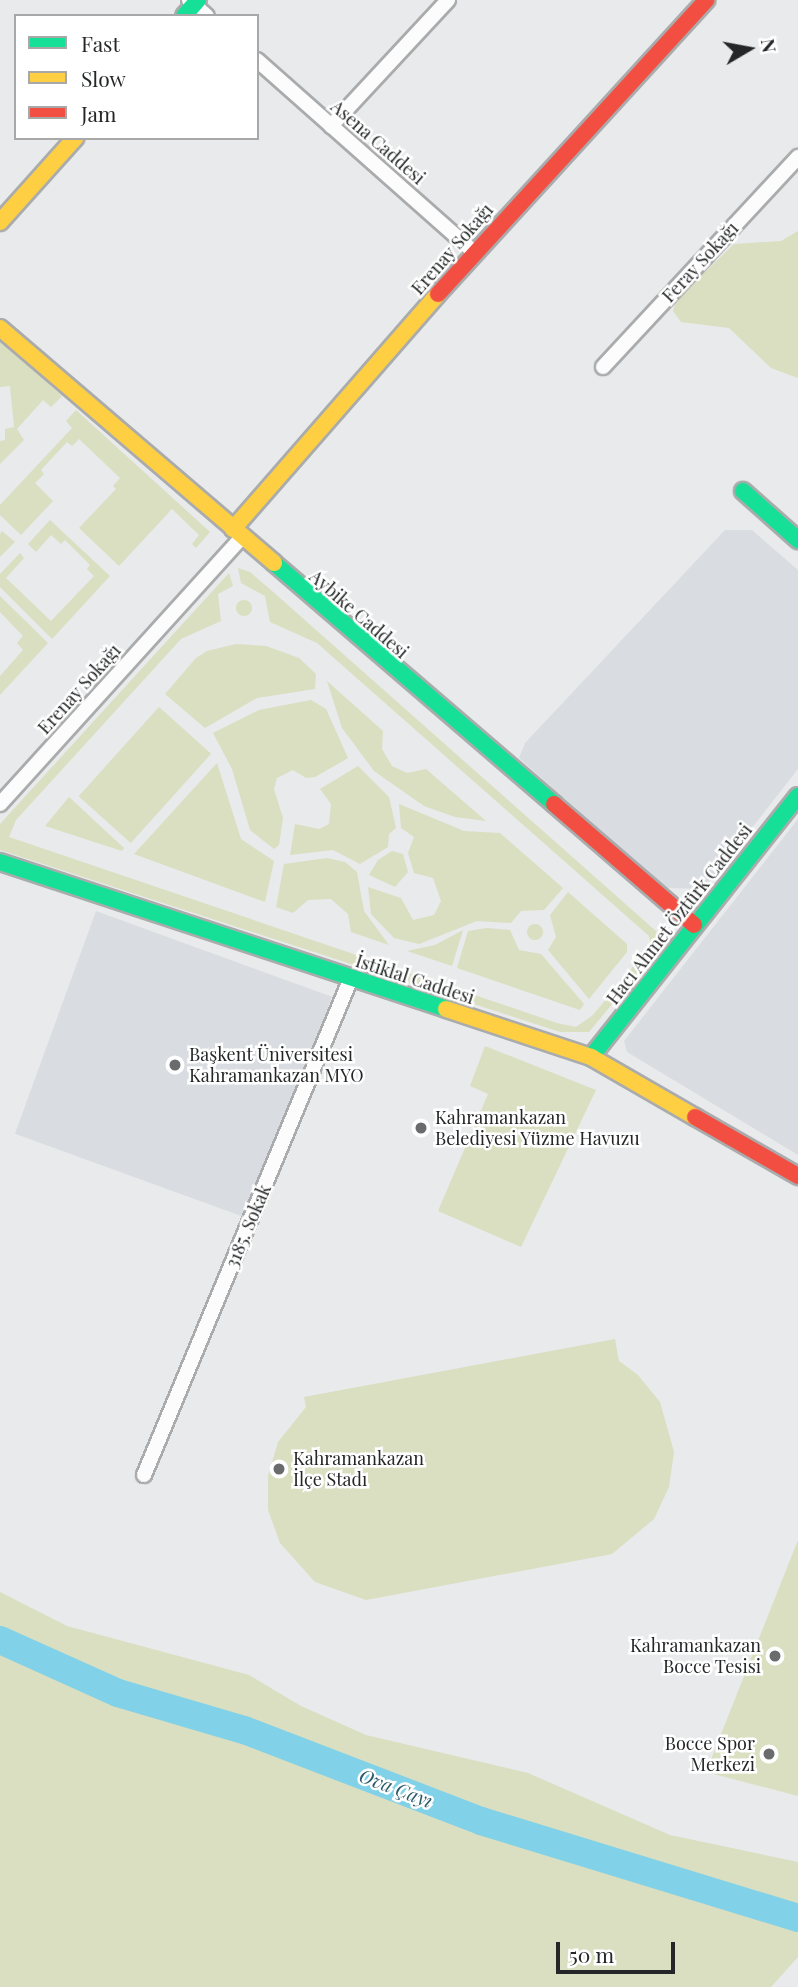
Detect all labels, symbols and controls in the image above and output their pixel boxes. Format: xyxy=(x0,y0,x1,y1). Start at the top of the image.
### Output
legend xyxy=(14,14,259,140)
north arrow xyxy=(714,14,784,84)
text: Fast xyxy=(81,29,120,57)
text: N xyxy=(756,36,784,54)
text: Slow xyxy=(81,64,126,92)
street label: Asena Caddesi xyxy=(327,95,429,189)
text: Jam xyxy=(81,99,117,127)
street label: Erenay Sokağı xyxy=(407,199,497,299)
street label: Feray Sokağı xyxy=(657,217,743,307)
street label: Aybike Caddesi xyxy=(305,565,413,663)
street label: Erenay Sokağı xyxy=(33,640,125,738)
street label: Hacı Ahmet Öztürk Caddesi xyxy=(601,819,757,1009)
street label: İstiklal Caddesi xyxy=(353,950,477,1008)
place label: Başkent Üniversitesi Kahramankazan MYO xyxy=(189,1044,364,1086)
marker: Başkent Üniversitesi Kahramankazan MYO xyxy=(167,1057,183,1073)
place label: Kahramankazan Belediyesi Yüzme Havuzu xyxy=(435,1107,640,1150)
marker: Kahramankazan Belediyesi Yüzme Havuzu xyxy=(413,1120,429,1136)
street label: 3185. Sokak xyxy=(221,1181,275,1271)
place label: Kahramankazan İlçe Stadı xyxy=(293,1448,424,1490)
marker: Kahramankazan İlçe Stadı xyxy=(271,1461,287,1477)
place label: Kahramankazan Bocce Tesisi xyxy=(630,1635,761,1678)
marker: Kahramankazan Bocce Tesisi xyxy=(767,1648,783,1664)
place label: Bocce Spor Merkezi xyxy=(665,1733,755,1776)
marker: Bocce Spor Merkezi xyxy=(761,1746,777,1762)
water label: Ova Çayı xyxy=(356,1764,436,1812)
scale bar xyxy=(560,1927,679,1971)
text: 50 m xyxy=(569,1940,614,1968)

